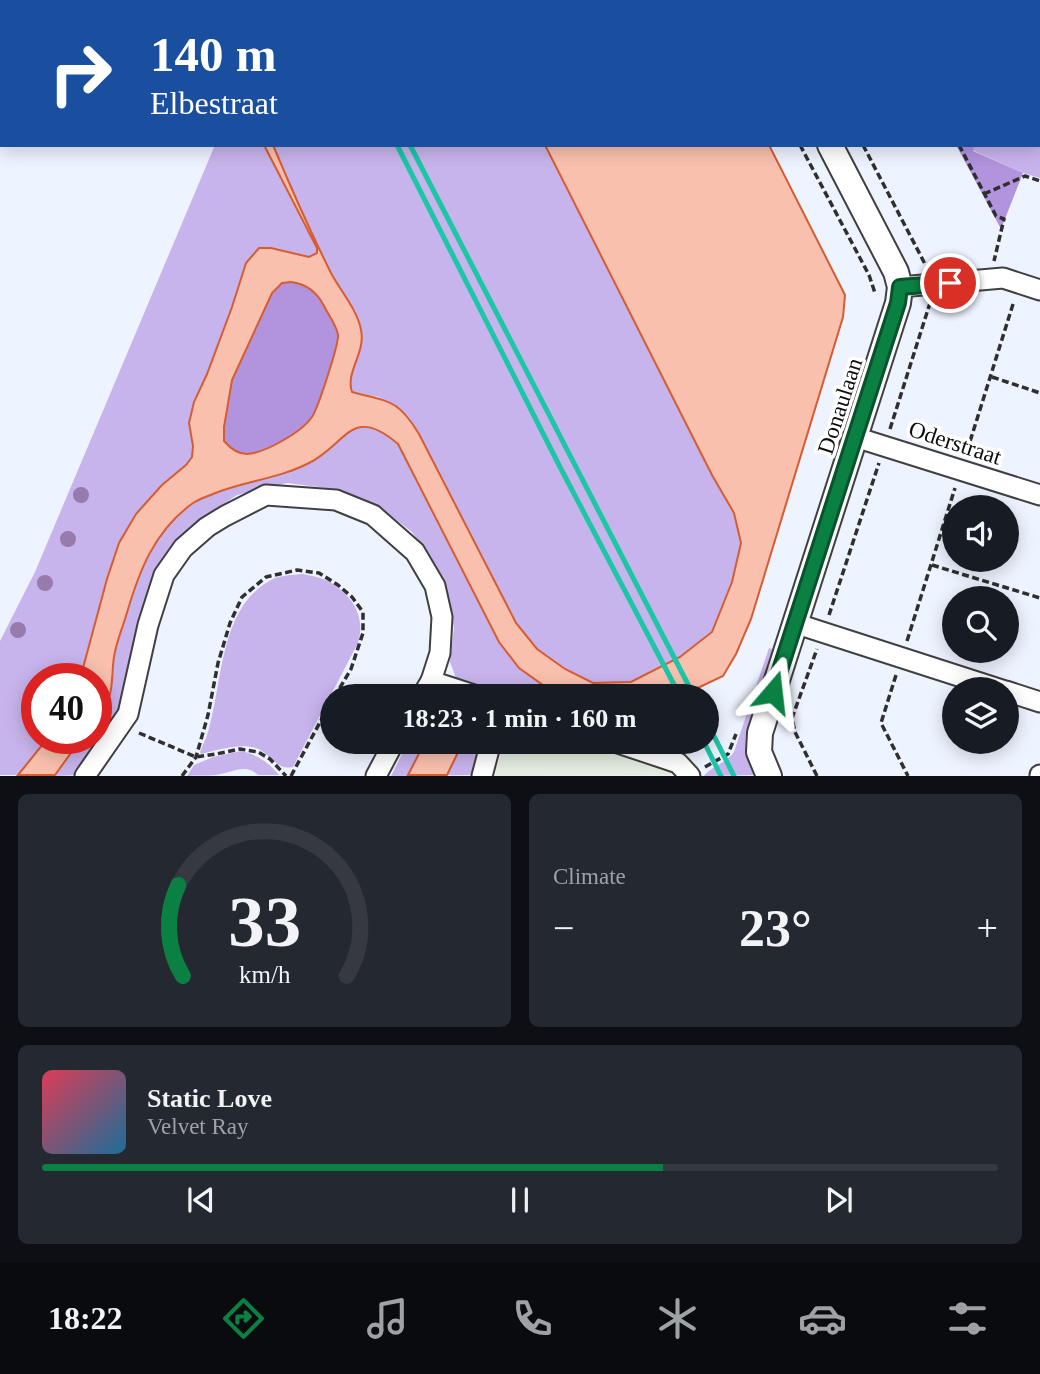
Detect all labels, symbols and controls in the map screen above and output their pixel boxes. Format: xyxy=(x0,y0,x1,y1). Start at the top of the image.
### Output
text: 140 m xyxy=(150,27,277,82)
icon: right xyxy=(35,28,126,119)
text: Elbestraat xyxy=(150,85,278,121)
pin xyxy=(920,253,980,313)
icon: arrive xyxy=(931,264,969,302)
street label: Donaulaan xyxy=(813,354,867,457)
street label: Oderstraat xyxy=(906,416,1005,470)
map controls xyxy=(942,495,1019,754)
button: sound xyxy=(942,495,1019,572)
button: search xyxy=(942,586,1019,663)
position arrow xyxy=(736,655,810,729)
speed limit sign: 40 xyxy=(21,663,112,754)
button: layers xyxy=(942,677,1019,754)
text: 18:23 · 1 min · 160 m xyxy=(403,704,637,733)
text: Climate xyxy=(553,864,626,889)
text: 33 xyxy=(228,882,301,963)
text: 23° xyxy=(739,900,812,957)
text: − xyxy=(553,907,574,949)
text: + xyxy=(977,907,998,949)
text: km/h xyxy=(239,961,291,988)
text: Static Love xyxy=(147,1084,272,1113)
text: Velvet Ray xyxy=(147,1114,249,1139)
icon: previous xyxy=(182,1181,220,1219)
icon: pause xyxy=(501,1181,539,1219)
icon: next xyxy=(820,1181,858,1219)
icon: directions xyxy=(219,1294,268,1343)
icon: music xyxy=(363,1294,412,1343)
icon: phone xyxy=(508,1294,557,1343)
icon: climate xyxy=(653,1294,702,1343)
icon: car xyxy=(798,1294,847,1343)
icon: filters xyxy=(943,1294,992,1343)
text: 18:22 xyxy=(48,1300,123,1336)

